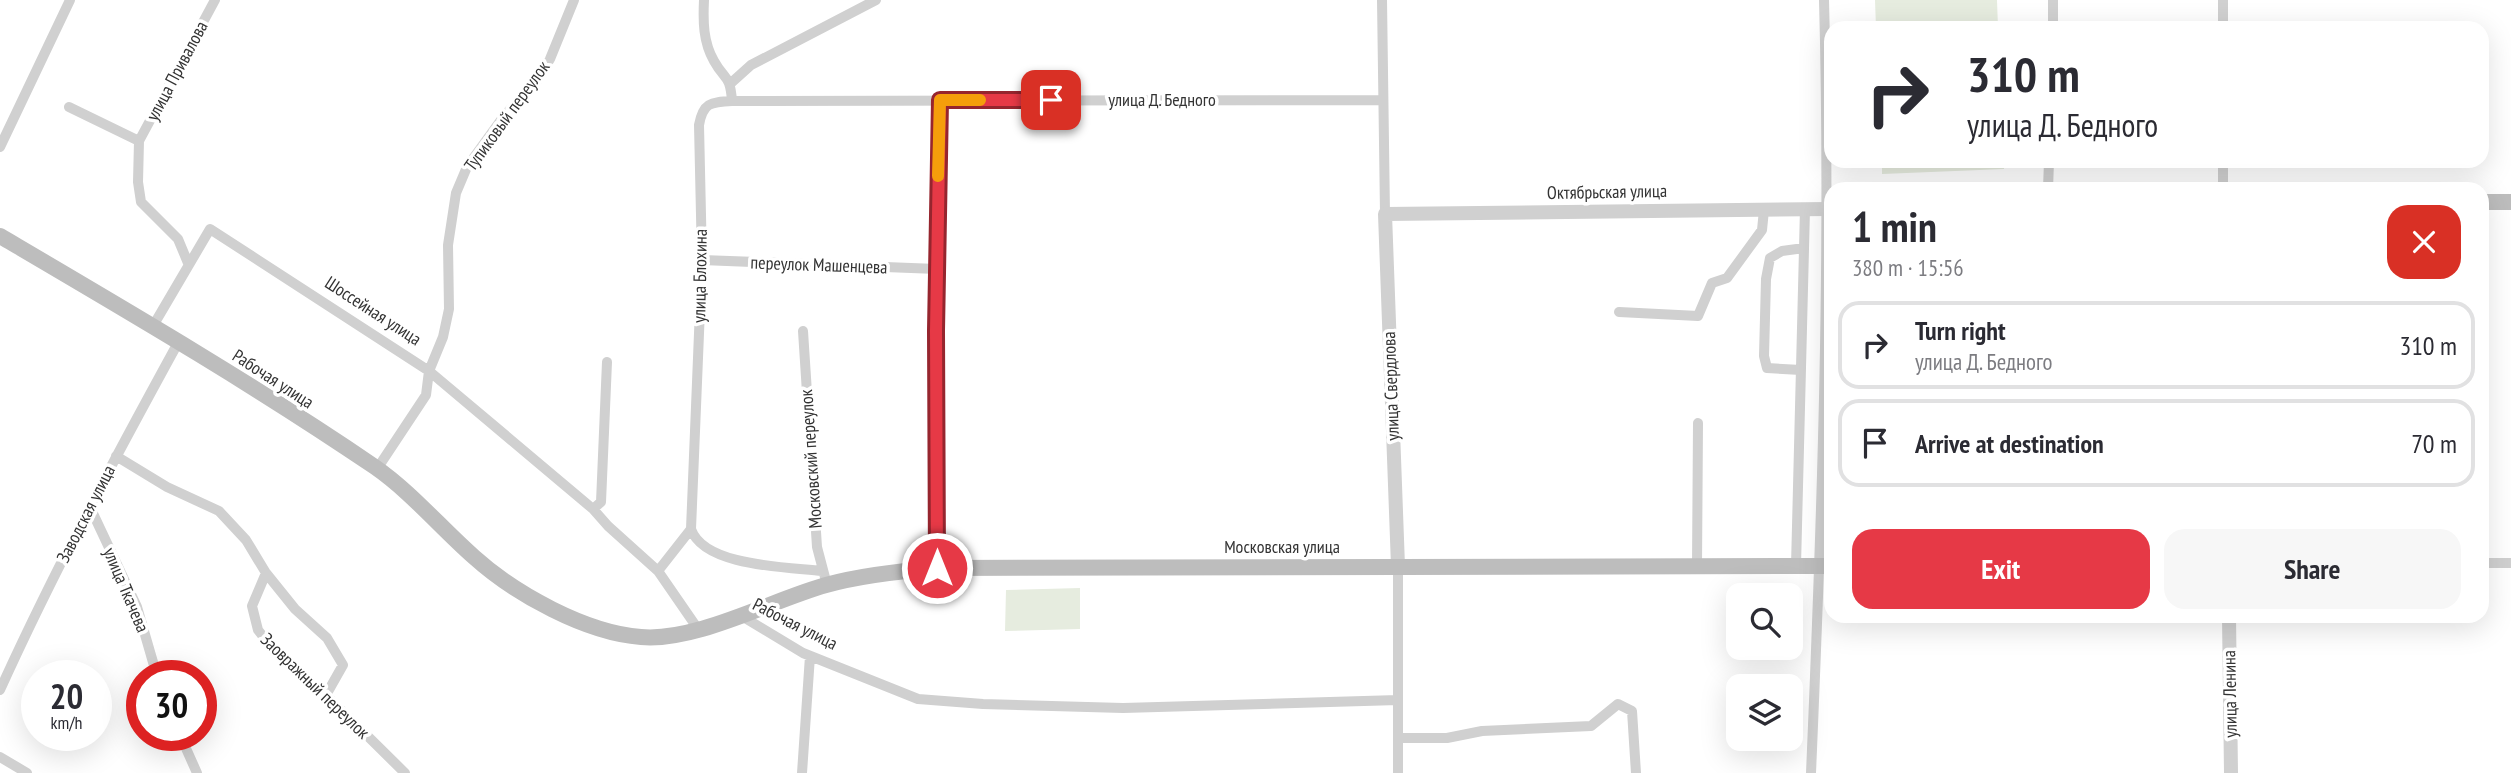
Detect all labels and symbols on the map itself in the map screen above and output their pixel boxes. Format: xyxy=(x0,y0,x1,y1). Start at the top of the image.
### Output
street label: улица Привалова xyxy=(141,17,213,125)
street label: Тупиковый переулок xyxy=(459,56,554,175)
pin xyxy=(1021,70,1081,130)
street label: улица Д. Бедного xyxy=(1108,88,1216,111)
street label: Октябрьская улица xyxy=(1547,179,1667,204)
street label: улица Блохина xyxy=(687,229,712,323)
street label: переулок Машенцева xyxy=(750,251,888,278)
street label: Шоссейная улица xyxy=(321,271,426,350)
street label: улица Свердлова xyxy=(1377,331,1404,441)
street label: Рабочая улица xyxy=(228,344,318,413)
street label: Московский переулок xyxy=(794,389,827,529)
street label: Заводская улица xyxy=(51,461,120,566)
position arrow xyxy=(900,531,974,605)
street label: Московская улица xyxy=(1224,535,1340,558)
street label: улица Ткачева xyxy=(98,544,155,636)
street label: Рабочая улица xyxy=(749,592,842,655)
street label: Заовражный переулок xyxy=(256,628,375,744)
street label: улица Ленина xyxy=(2217,650,2242,738)
speed limit sign: 30 xyxy=(126,660,217,751)

